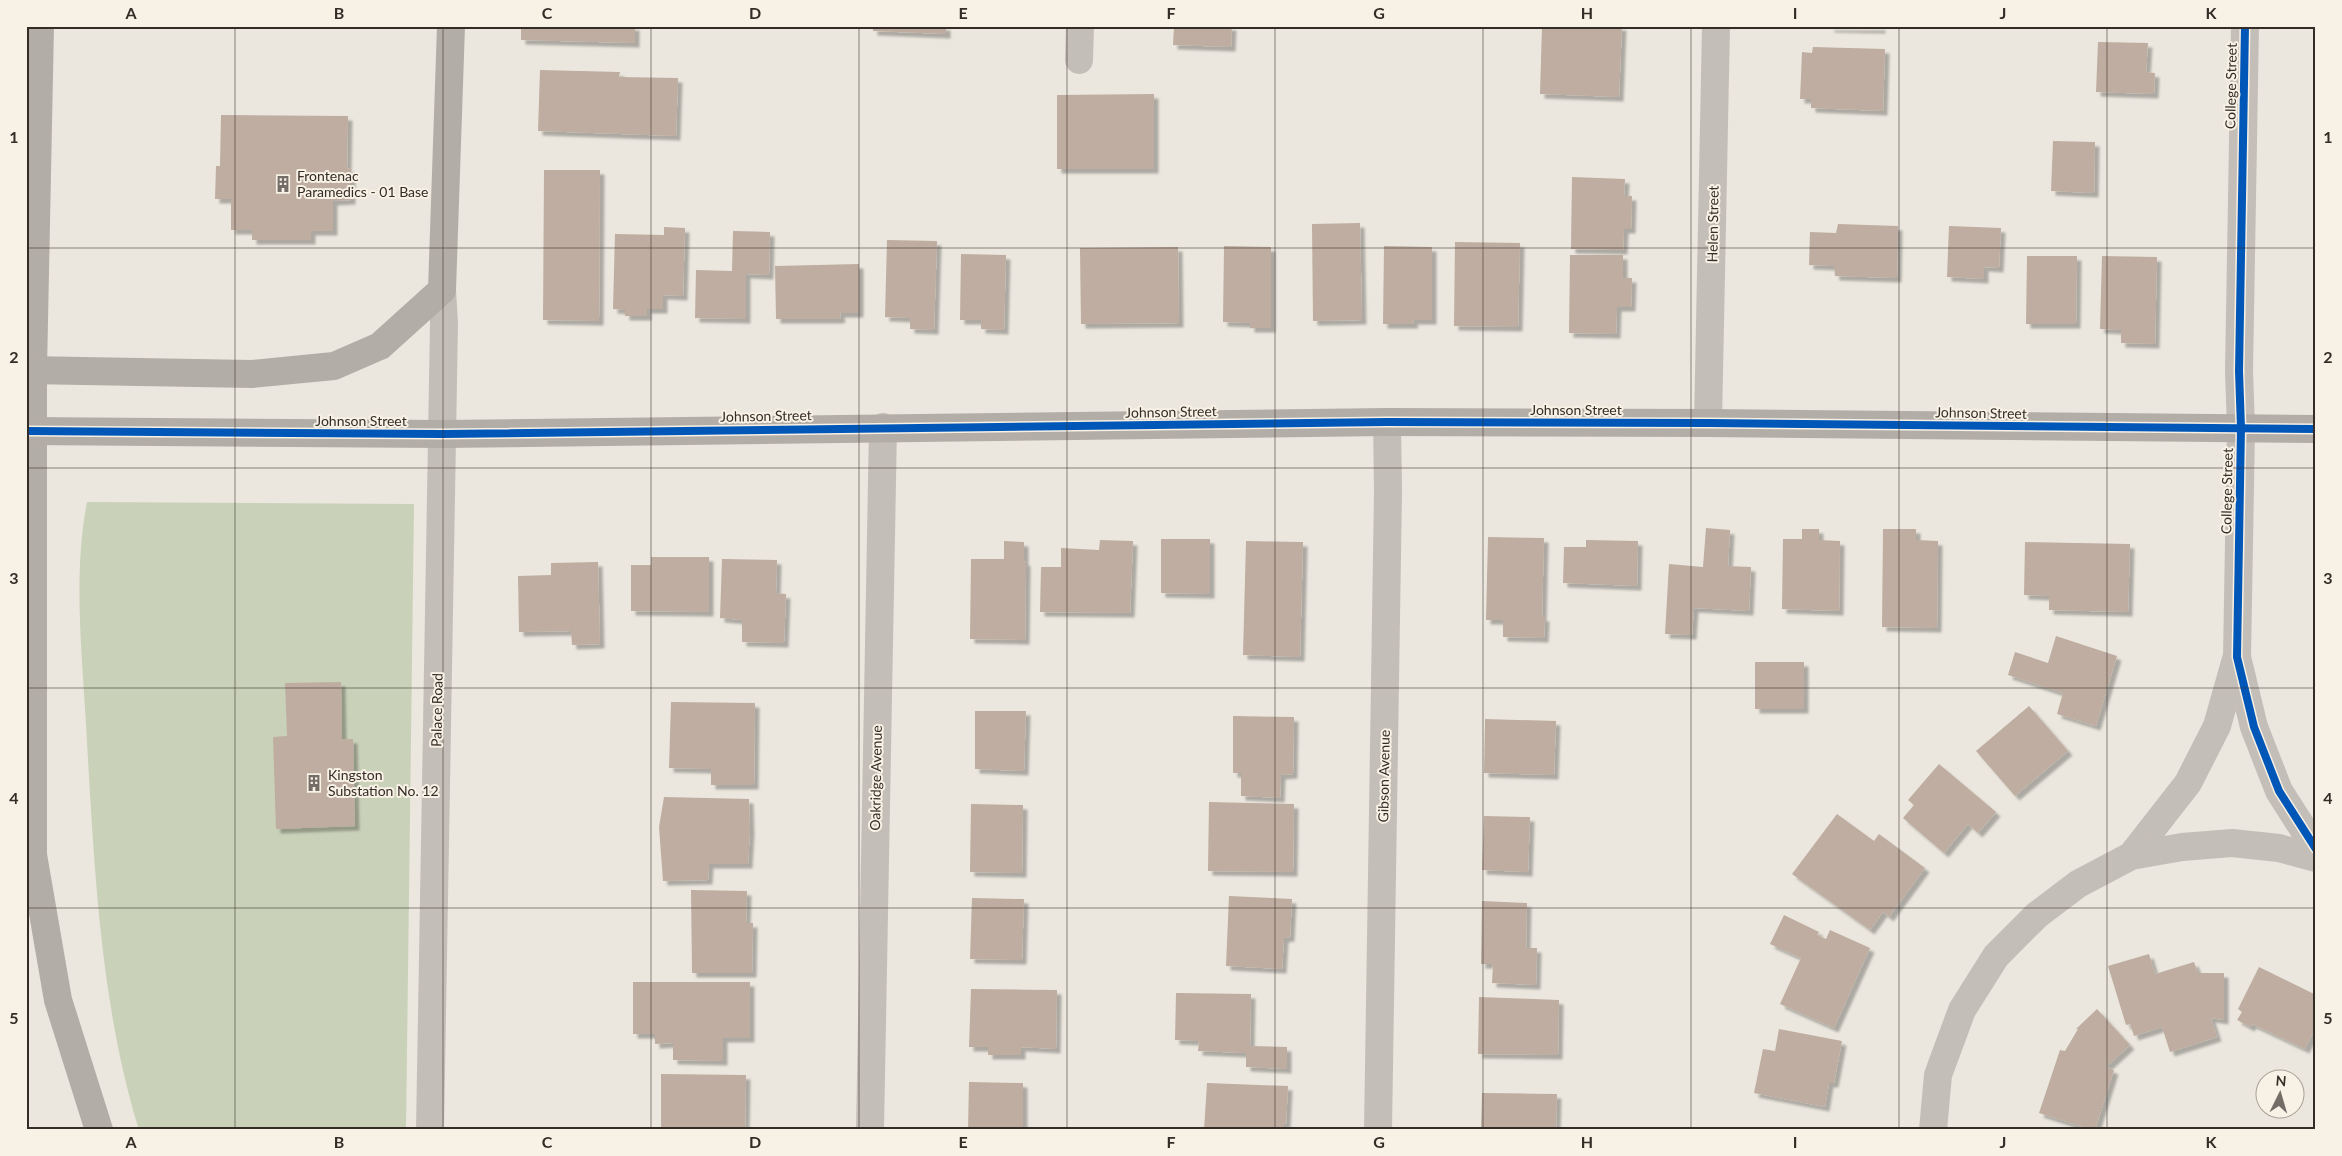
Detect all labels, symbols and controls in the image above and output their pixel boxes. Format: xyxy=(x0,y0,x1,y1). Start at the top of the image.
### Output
text: A xyxy=(124,3,137,22)
text: B xyxy=(334,3,344,22)
text: C xyxy=(542,3,553,22)
text: D xyxy=(749,3,761,22)
text: E xyxy=(958,3,968,22)
text: F xyxy=(1166,3,1176,22)
text: G xyxy=(1373,3,1385,22)
text: H xyxy=(1581,3,1593,22)
text: I xyxy=(1793,3,1797,22)
text: J xyxy=(2000,3,2006,22)
text: K xyxy=(2206,3,2218,22)
street label: College Street xyxy=(2221,43,2240,129)
text: 1 xyxy=(9,127,19,146)
text: 1 xyxy=(2323,127,2333,146)
place label: Frontenac Paramedics - 01 Base xyxy=(297,167,428,200)
building icon: Frontenac Paramedics - 01 Base xyxy=(273,174,293,194)
street label: Helen Street xyxy=(1703,185,1722,263)
text: 2 xyxy=(9,347,19,366)
text: 2 xyxy=(2323,347,2333,366)
street label: Johnson Street xyxy=(1530,401,1622,418)
street label: Johnson Street xyxy=(1125,402,1217,421)
street label: Johnson Street xyxy=(1935,403,2027,422)
street label: Johnson Street xyxy=(720,406,812,425)
street label: Johnson Street xyxy=(315,412,407,429)
street label: College Street xyxy=(2217,448,2236,534)
text: 3 xyxy=(9,568,19,587)
text: 3 xyxy=(2323,568,2333,587)
street label: Palace Road xyxy=(427,673,446,747)
street label: Oakridge Avenue xyxy=(866,725,885,831)
street label: Gibson Avenue xyxy=(1374,730,1393,822)
place label: Kingston Substation No. 12 xyxy=(328,766,439,799)
building icon: Kingston Substation No. 12 xyxy=(304,773,324,793)
text: 4 xyxy=(9,788,19,807)
text: 4 xyxy=(2323,788,2333,807)
text: 5 xyxy=(9,1008,19,1027)
text: 5 xyxy=(2323,1008,2333,1027)
north arrow xyxy=(2254,1068,2304,1118)
text: N xyxy=(2275,1072,2287,1089)
text: A xyxy=(124,1132,137,1151)
text: B xyxy=(334,1132,344,1151)
text: C xyxy=(542,1132,553,1151)
text: D xyxy=(749,1132,761,1151)
text: E xyxy=(958,1132,968,1151)
text: F xyxy=(1166,1132,1176,1151)
text: G xyxy=(1373,1132,1385,1151)
text: H xyxy=(1581,1132,1593,1151)
text: I xyxy=(1793,1132,1797,1151)
text: J xyxy=(2000,1132,2006,1151)
text: K xyxy=(2206,1132,2218,1151)

